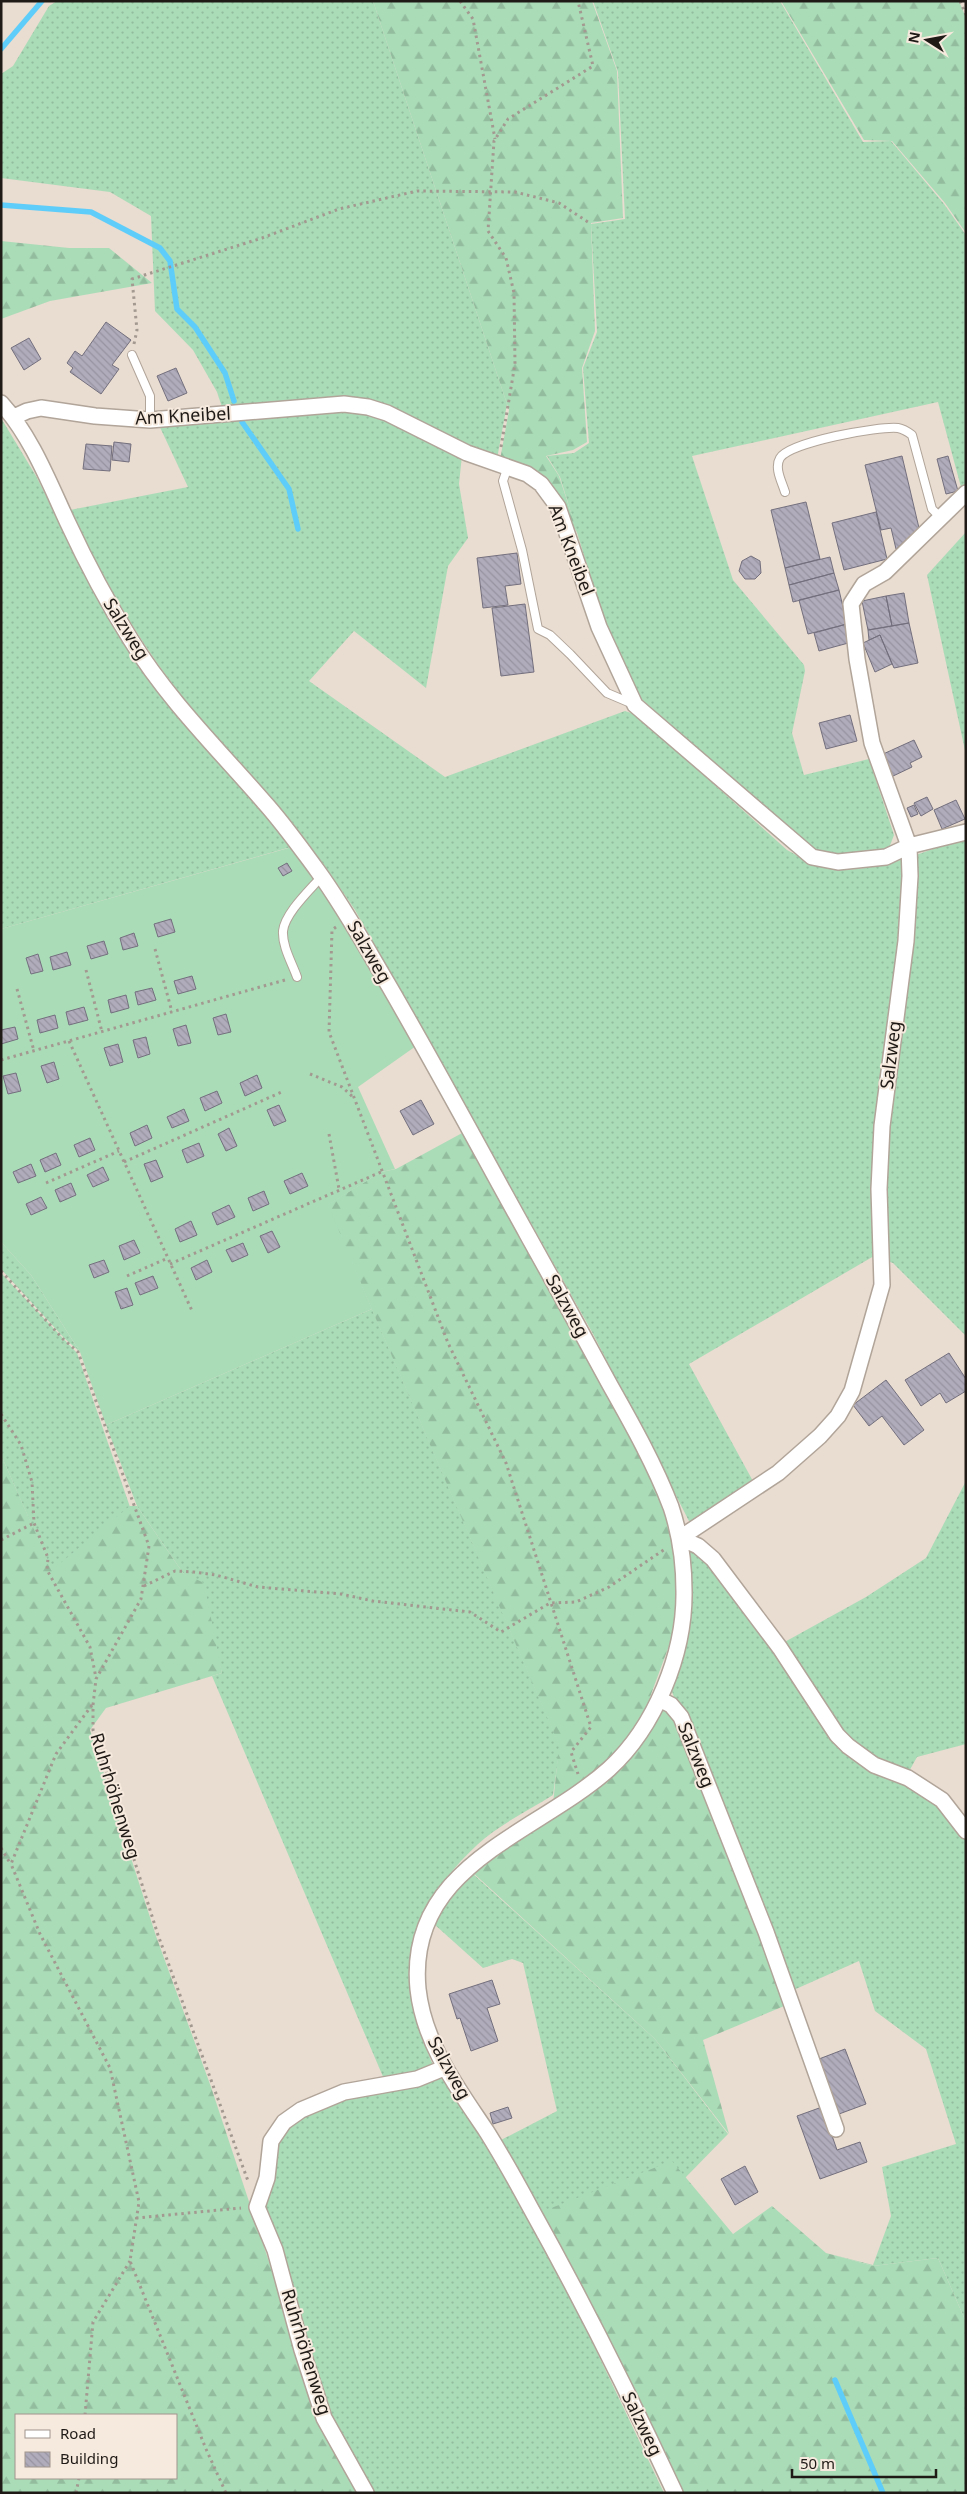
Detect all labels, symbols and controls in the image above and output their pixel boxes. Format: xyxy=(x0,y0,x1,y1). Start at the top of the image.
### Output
north arrow xyxy=(902,15,952,65)
text: N xyxy=(903,30,924,45)
street label: Am Kneibel xyxy=(134,401,231,429)
street label: Am Kneibel xyxy=(544,501,600,599)
street label: Salzweg xyxy=(99,593,155,664)
street label: Salzweg xyxy=(342,916,397,987)
street label: Salzweg xyxy=(874,1019,906,1090)
street label: Salzweg xyxy=(541,1270,595,1341)
street label: Salzweg xyxy=(673,1718,721,1791)
street label: Ruhrhöhenweg xyxy=(85,1730,147,1862)
street label: Salzweg xyxy=(423,2032,477,2103)
street label: Ruhrhöhenweg xyxy=(276,2286,338,2418)
street label: Salzweg xyxy=(617,2388,669,2460)
legend xyxy=(15,2414,178,2479)
text: Road xyxy=(60,2423,96,2443)
scale bar xyxy=(792,2446,936,2478)
text: Building xyxy=(60,2448,118,2468)
text: 50 m xyxy=(800,2453,835,2473)

